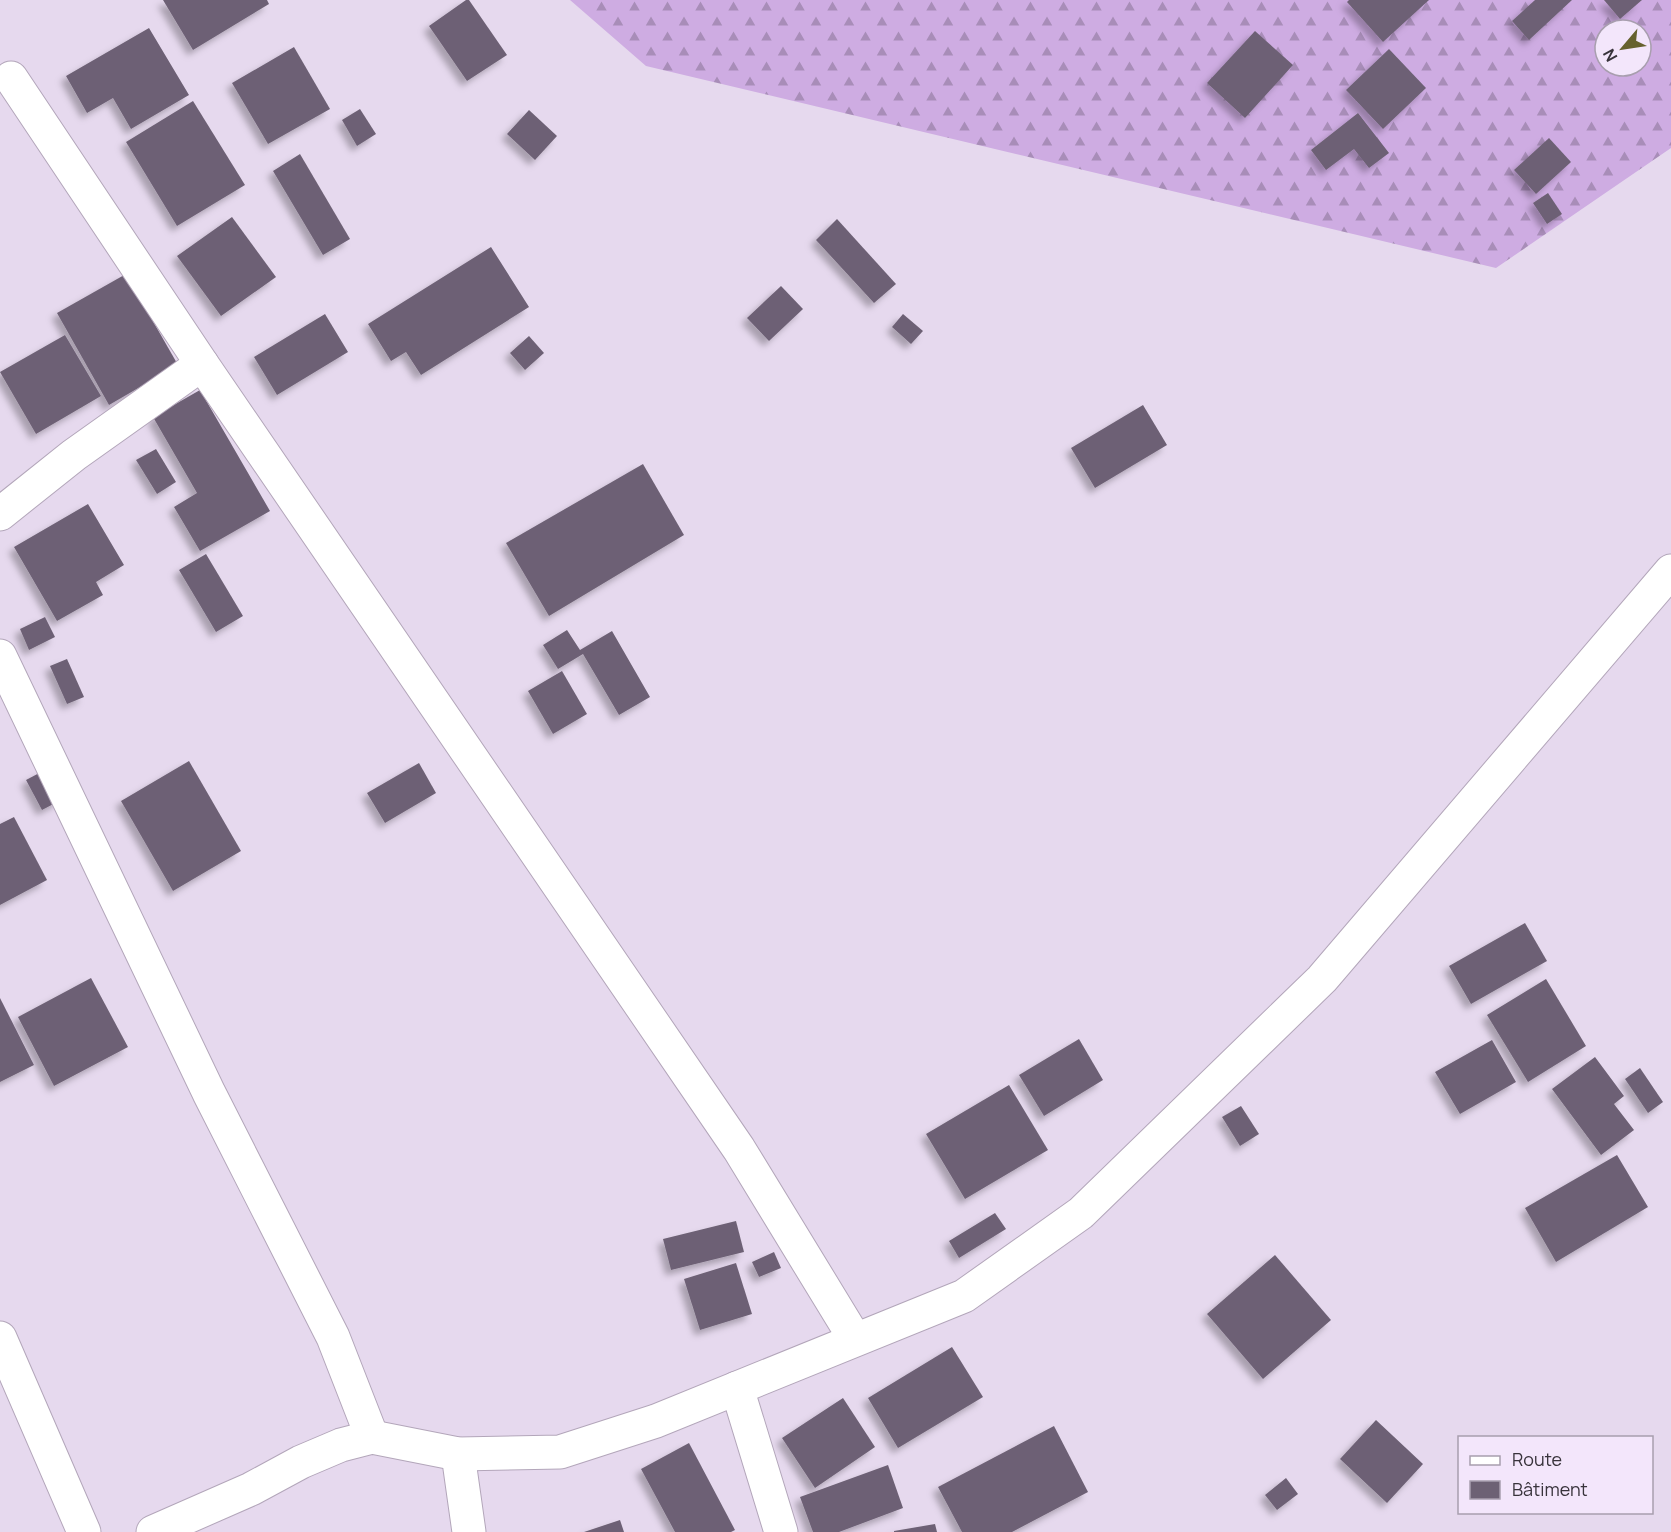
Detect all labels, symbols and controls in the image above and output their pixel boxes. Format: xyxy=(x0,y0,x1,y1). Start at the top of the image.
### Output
north arrow xyxy=(1593,18,1653,78)
text: N xyxy=(1597,45,1622,66)
legend xyxy=(1458,1436,1653,1514)
text: Route xyxy=(1512,1447,1562,1471)
text: Bâtiment xyxy=(1512,1477,1588,1501)

